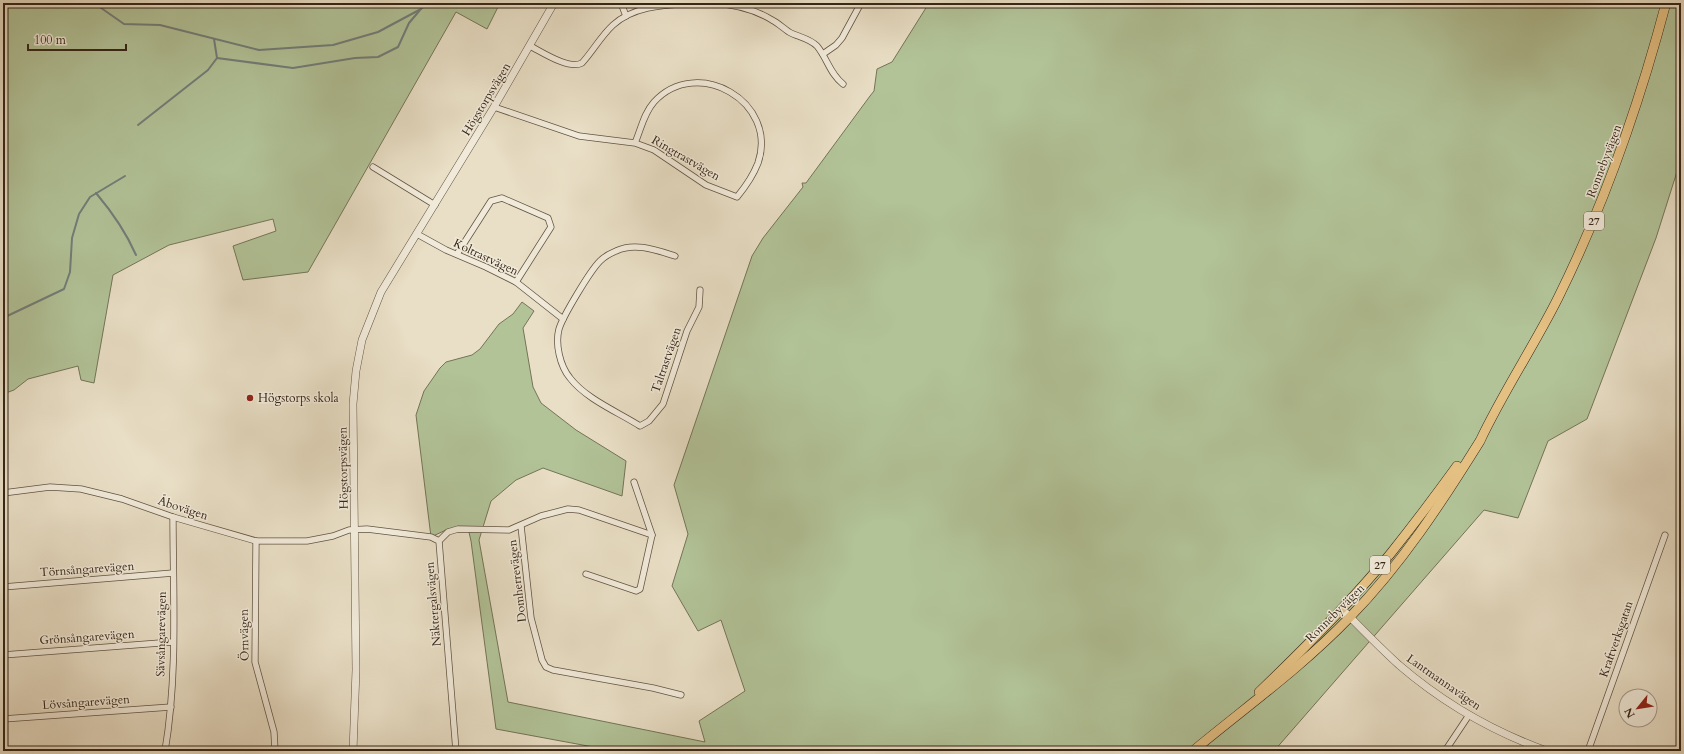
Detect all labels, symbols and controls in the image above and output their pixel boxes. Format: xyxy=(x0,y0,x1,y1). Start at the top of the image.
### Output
scale bar xyxy=(28,26,126,52)
text: 100 m xyxy=(34,32,67,48)
street label: Högstorpsvägen xyxy=(458,59,514,139)
street label: Ronnebyvägen xyxy=(1583,122,1625,200)
street label: Ringtrastvägen xyxy=(649,132,723,184)
road number: 27 xyxy=(1584,212,1604,230)
street label: Koltrastvägen xyxy=(451,235,521,279)
street label: Taltrastvägen xyxy=(647,325,685,395)
place label: Högstorps skola xyxy=(258,390,340,406)
marker: Högstorps skola xyxy=(245,393,255,403)
street label: Högstorpsvägen xyxy=(334,426,352,509)
street label: Åbovägen xyxy=(156,491,211,524)
street label: Domherrevägen xyxy=(504,539,530,623)
road number: 27 xyxy=(1370,556,1390,574)
street label: Törnsångarevägen xyxy=(39,558,135,580)
street label: Näktergalsvägen xyxy=(421,561,445,647)
street label: Ronnebyvägen xyxy=(1302,580,1368,646)
street label: Sävsångarevägen xyxy=(152,591,170,677)
street label: Kraftverksgatan xyxy=(1595,598,1637,679)
street label: Örnvägen xyxy=(236,609,252,661)
street label: Grönsångarevägen xyxy=(39,626,135,648)
street label: Lantmannavägen xyxy=(1404,650,1485,714)
north arrow xyxy=(1618,688,1658,728)
street label: Lövsångarevägen xyxy=(42,691,131,713)
text: N xyxy=(1621,704,1639,721)

